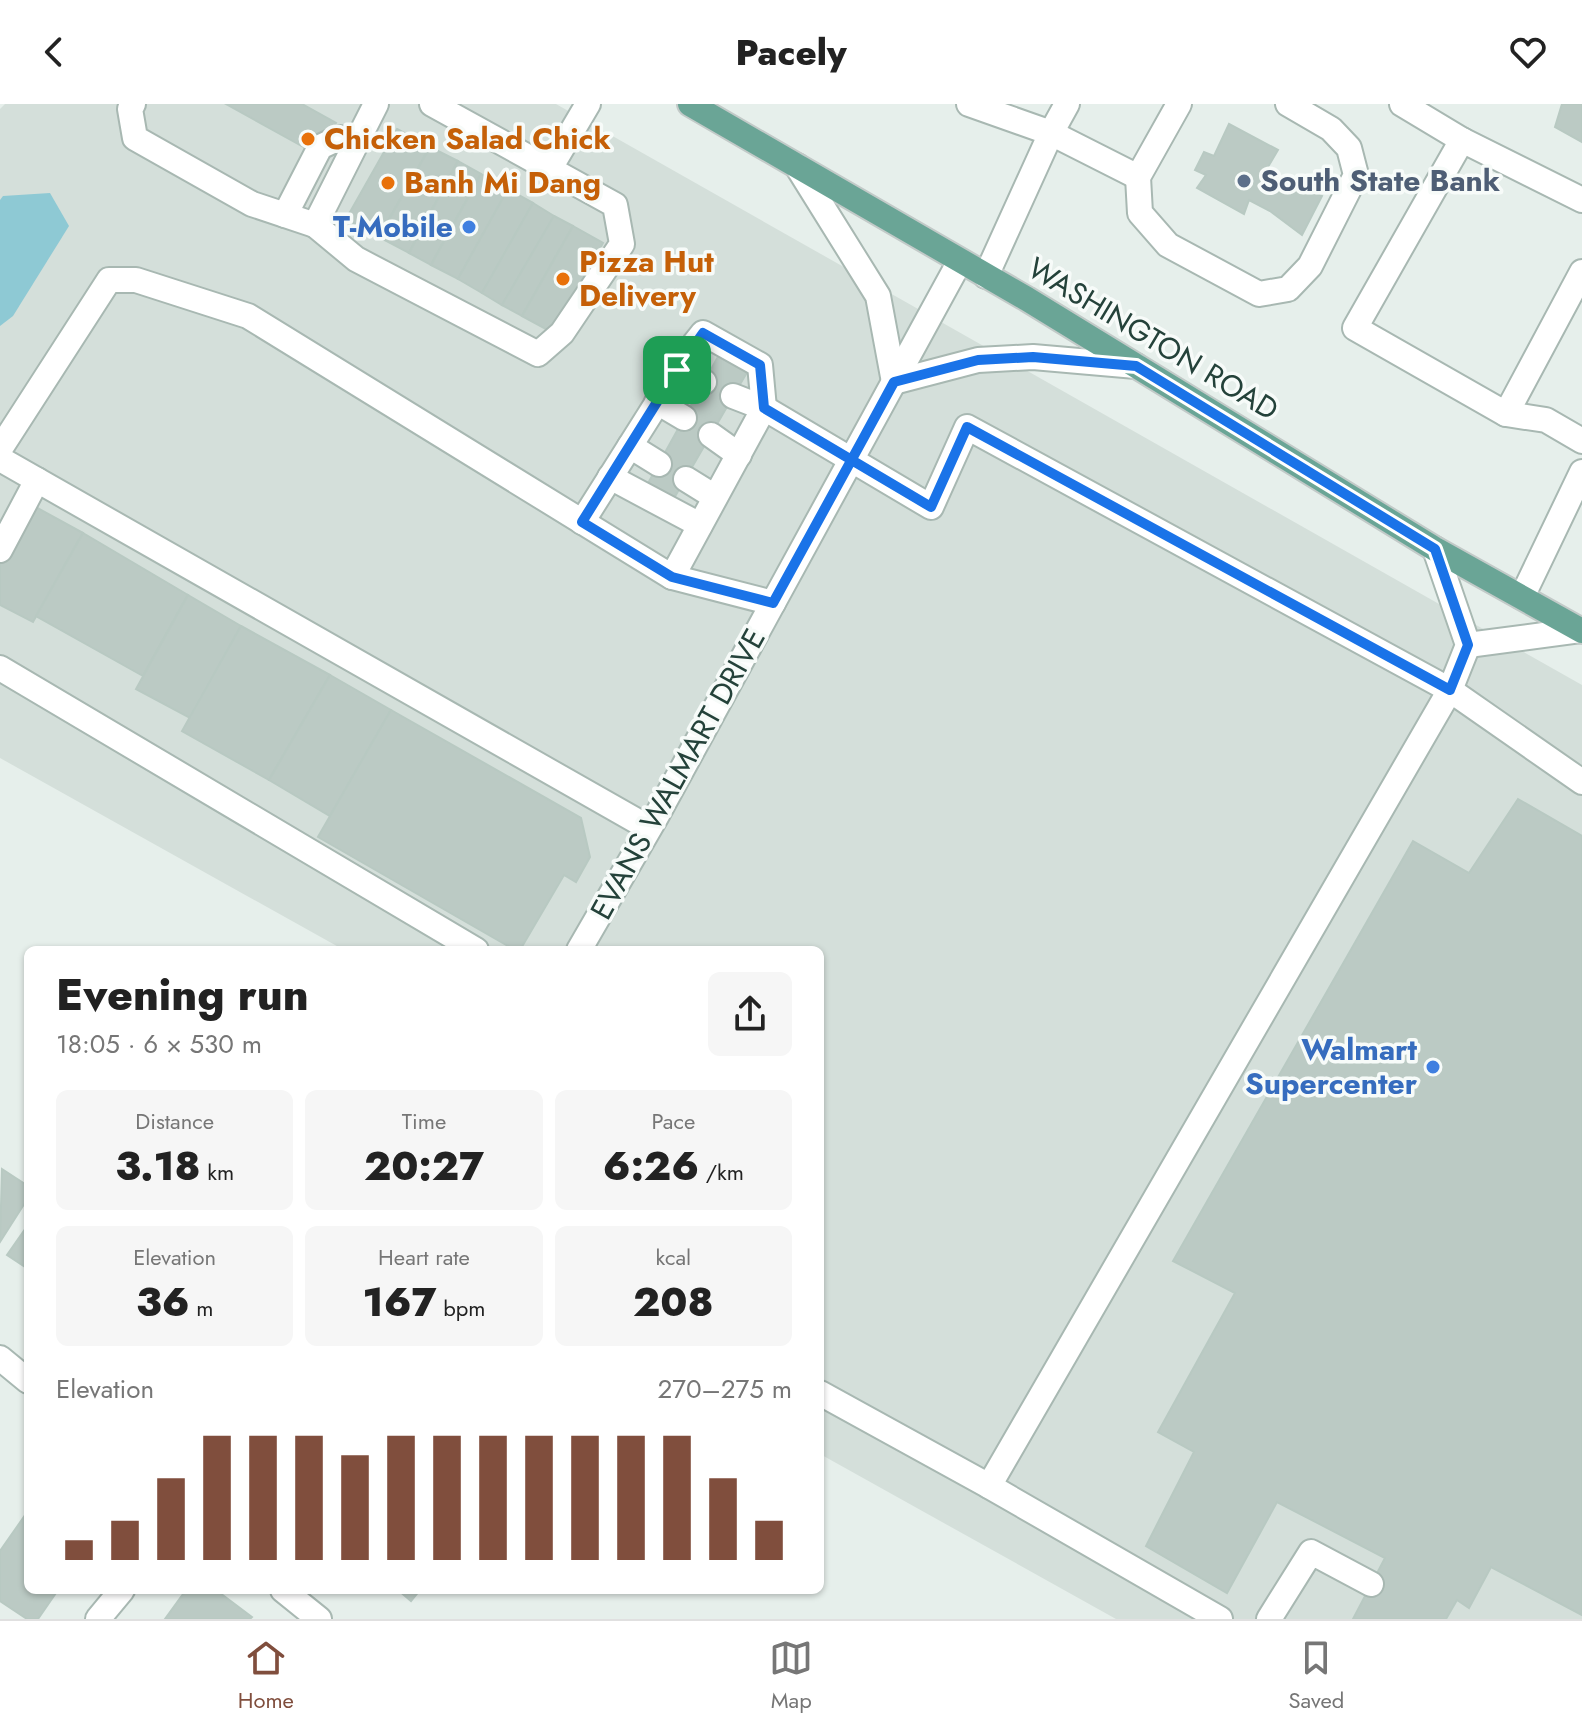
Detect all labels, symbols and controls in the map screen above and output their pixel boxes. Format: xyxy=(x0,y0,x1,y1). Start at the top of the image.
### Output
text: Pacely xyxy=(735,26,847,78)
icon: back xyxy=(32,30,76,74)
icon: heart xyxy=(1506,30,1550,74)
place label: Chicken Salad Chick xyxy=(324,117,611,160)
marker: Chicken Salad Chick xyxy=(299,130,317,148)
place label: South State Bank xyxy=(1260,159,1501,202)
place label: Banh Mi Dang xyxy=(404,161,601,204)
marker: South State Bank xyxy=(1235,172,1253,190)
marker: Banh Mi Dang xyxy=(379,174,397,192)
place label: T-Mobile xyxy=(333,205,453,248)
marker: T-Mobile xyxy=(460,218,478,236)
place label: Pizza Hut Delivery xyxy=(579,240,714,317)
street label: WASHINGTON ROAD xyxy=(1020,247,1287,431)
marker: Pizza Hut Delivery xyxy=(554,270,572,288)
pin xyxy=(643,336,711,404)
icon: arrive xyxy=(655,348,699,392)
street label: EVANS WALMART DRIVE xyxy=(580,621,776,927)
text: Evening run xyxy=(56,963,309,1027)
button: share xyxy=(708,972,792,1056)
text: 18:05 · 6 × 530 m xyxy=(56,1025,262,1063)
place label: Walmart Supercenter xyxy=(1245,1028,1418,1105)
marker: Walmart Supercenter xyxy=(1424,1058,1442,1076)
text: Distance xyxy=(135,1105,214,1137)
text: Time xyxy=(402,1105,446,1137)
text: Pace xyxy=(651,1105,695,1137)
text: 3.18 xyxy=(115,1137,201,1195)
text: 20:27 xyxy=(364,1137,484,1195)
text: 6:26 xyxy=(603,1137,699,1195)
text: km xyxy=(201,1156,234,1188)
text: /km xyxy=(699,1156,744,1188)
text: Elevation xyxy=(133,1241,216,1273)
text: Heart rate xyxy=(378,1241,470,1273)
text: kcal xyxy=(656,1241,691,1273)
text: 36 xyxy=(136,1273,190,1331)
text: 167 xyxy=(363,1273,437,1331)
text: 208 xyxy=(633,1273,714,1331)
text: m xyxy=(190,1292,213,1324)
text: bpm xyxy=(437,1292,485,1324)
text: Elevation xyxy=(56,1370,154,1408)
text: 270–275 m xyxy=(658,1370,792,1408)
tab: Home xyxy=(238,1636,294,1716)
tab: Map xyxy=(769,1636,813,1716)
tab: Saved xyxy=(1289,1636,1344,1716)

